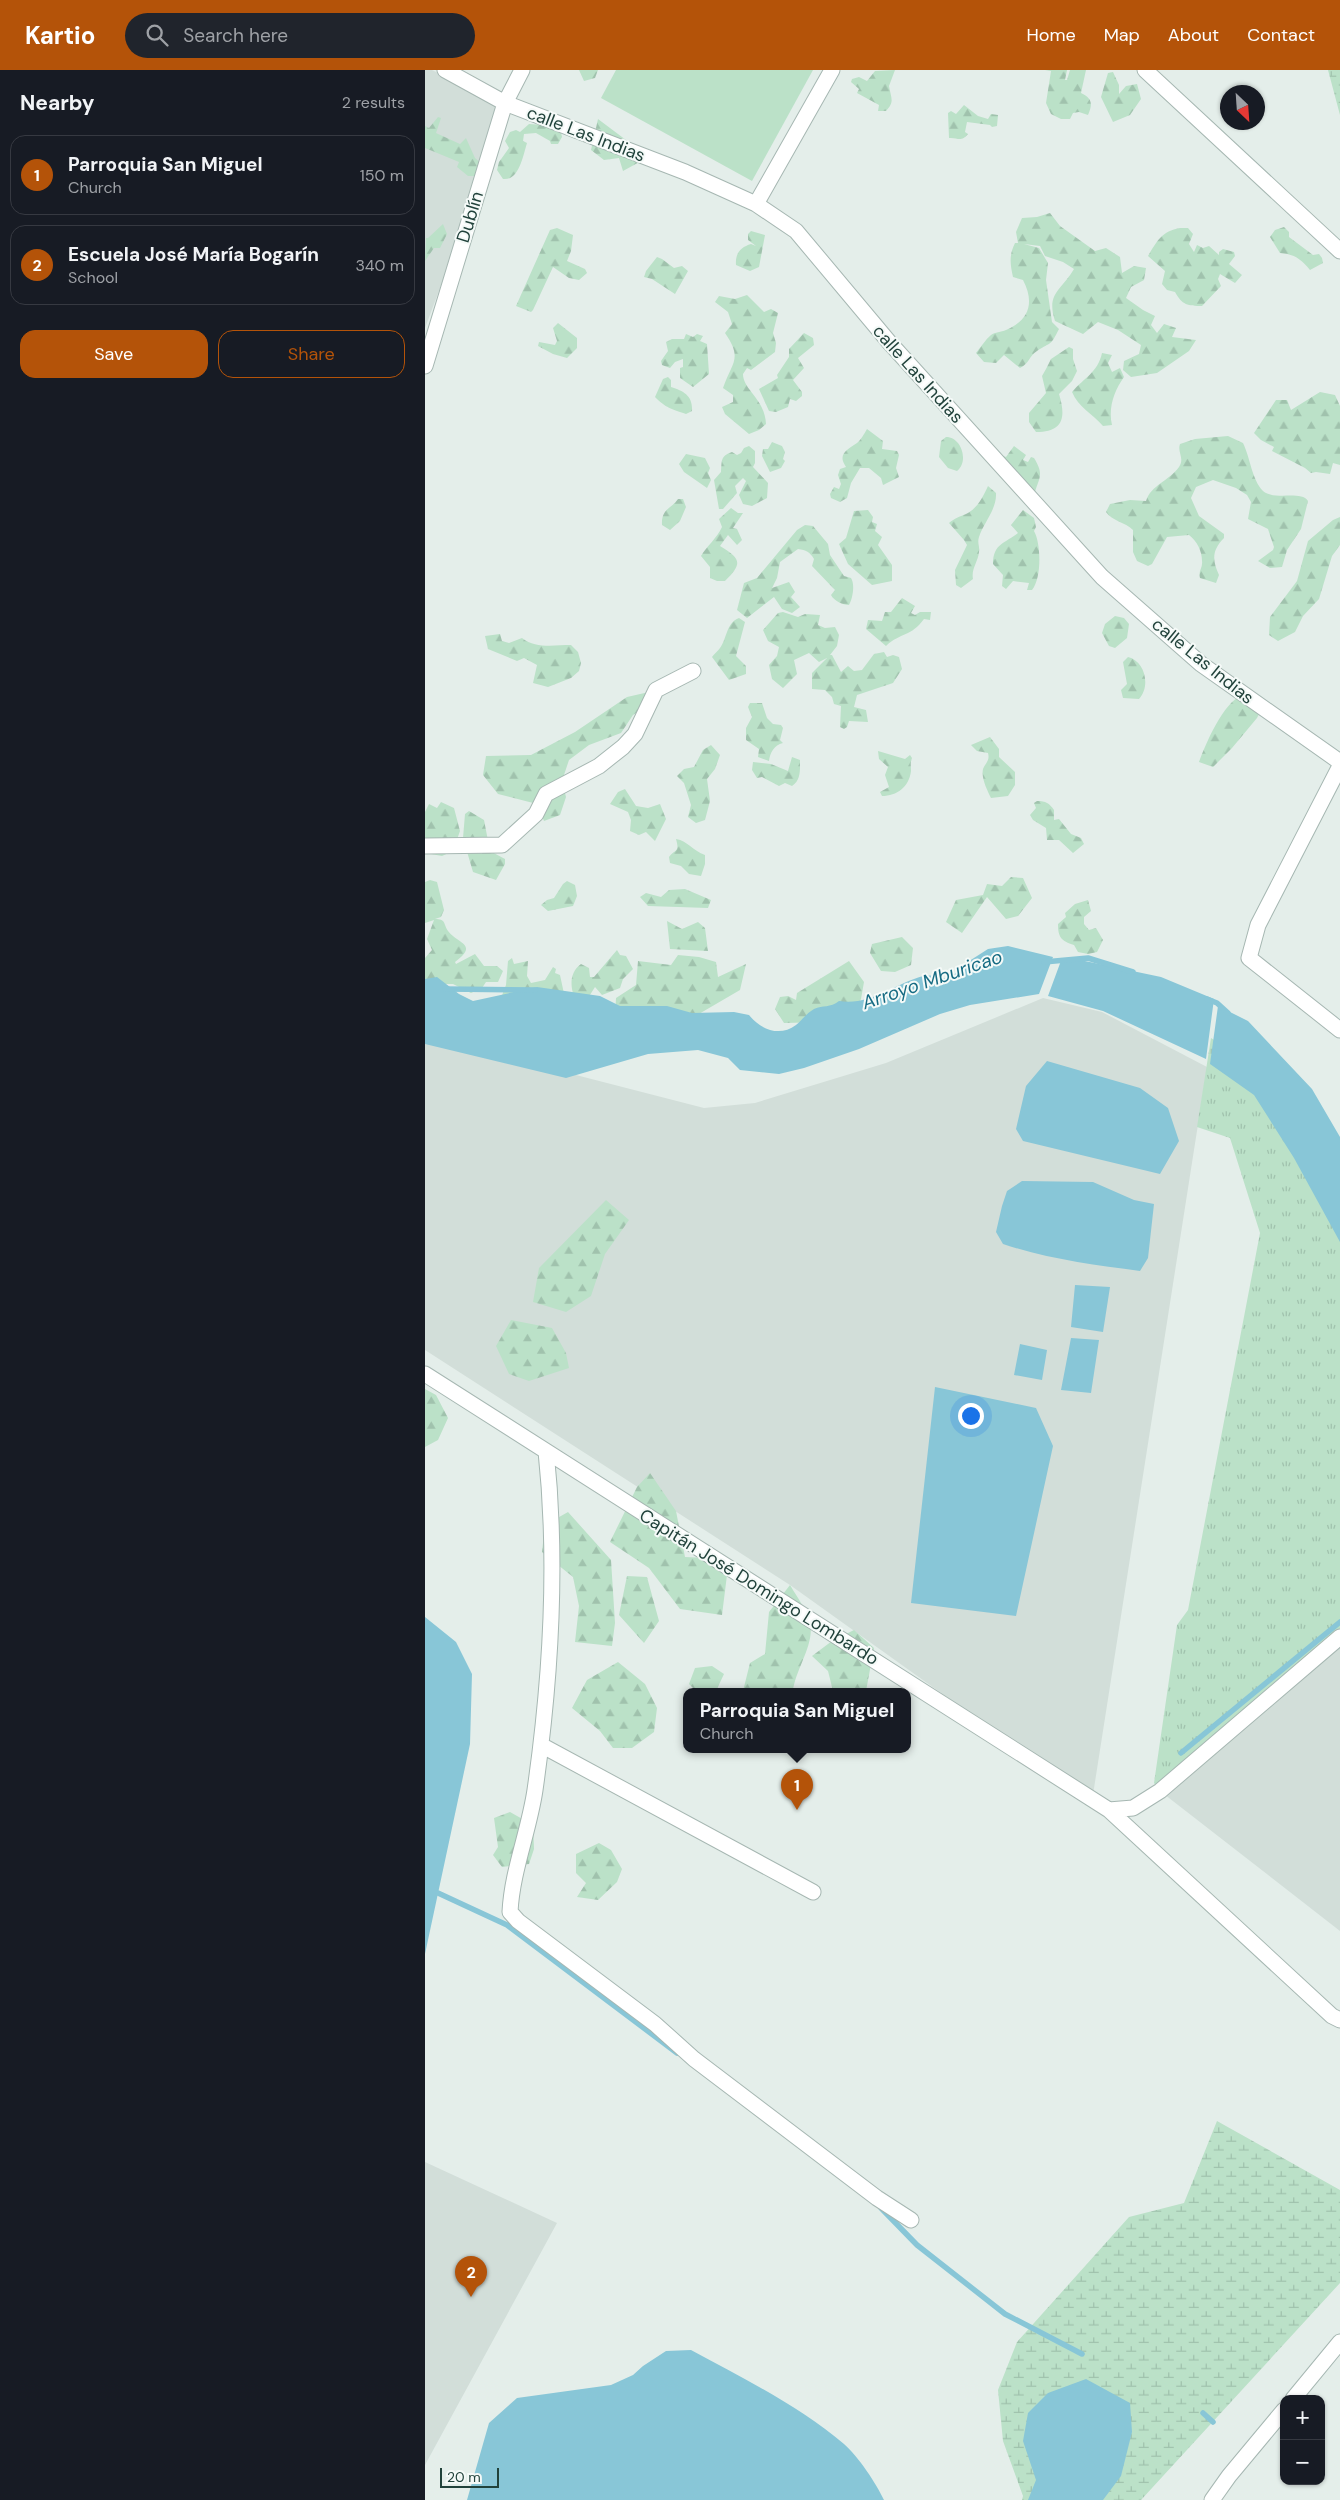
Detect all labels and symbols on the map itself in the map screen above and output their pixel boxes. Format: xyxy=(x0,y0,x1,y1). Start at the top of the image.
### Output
north arrow xyxy=(1220,85,1265,130)
street label: calle Las Indias xyxy=(523,100,649,168)
street label: Dublín xyxy=(451,188,489,246)
street label: calle Las Indias xyxy=(867,319,969,429)
street label: calle Las Indias xyxy=(1147,612,1259,710)
water label: Arroyo Mburicao xyxy=(858,944,1006,1016)
your location xyxy=(958,1403,984,1429)
street label: Capitán José Domingo Lombardo xyxy=(635,1503,883,1671)
pin: 1 xyxy=(781,1769,813,1810)
pin: 2 xyxy=(455,2256,487,2297)
scale bar xyxy=(440,2465,499,2488)

